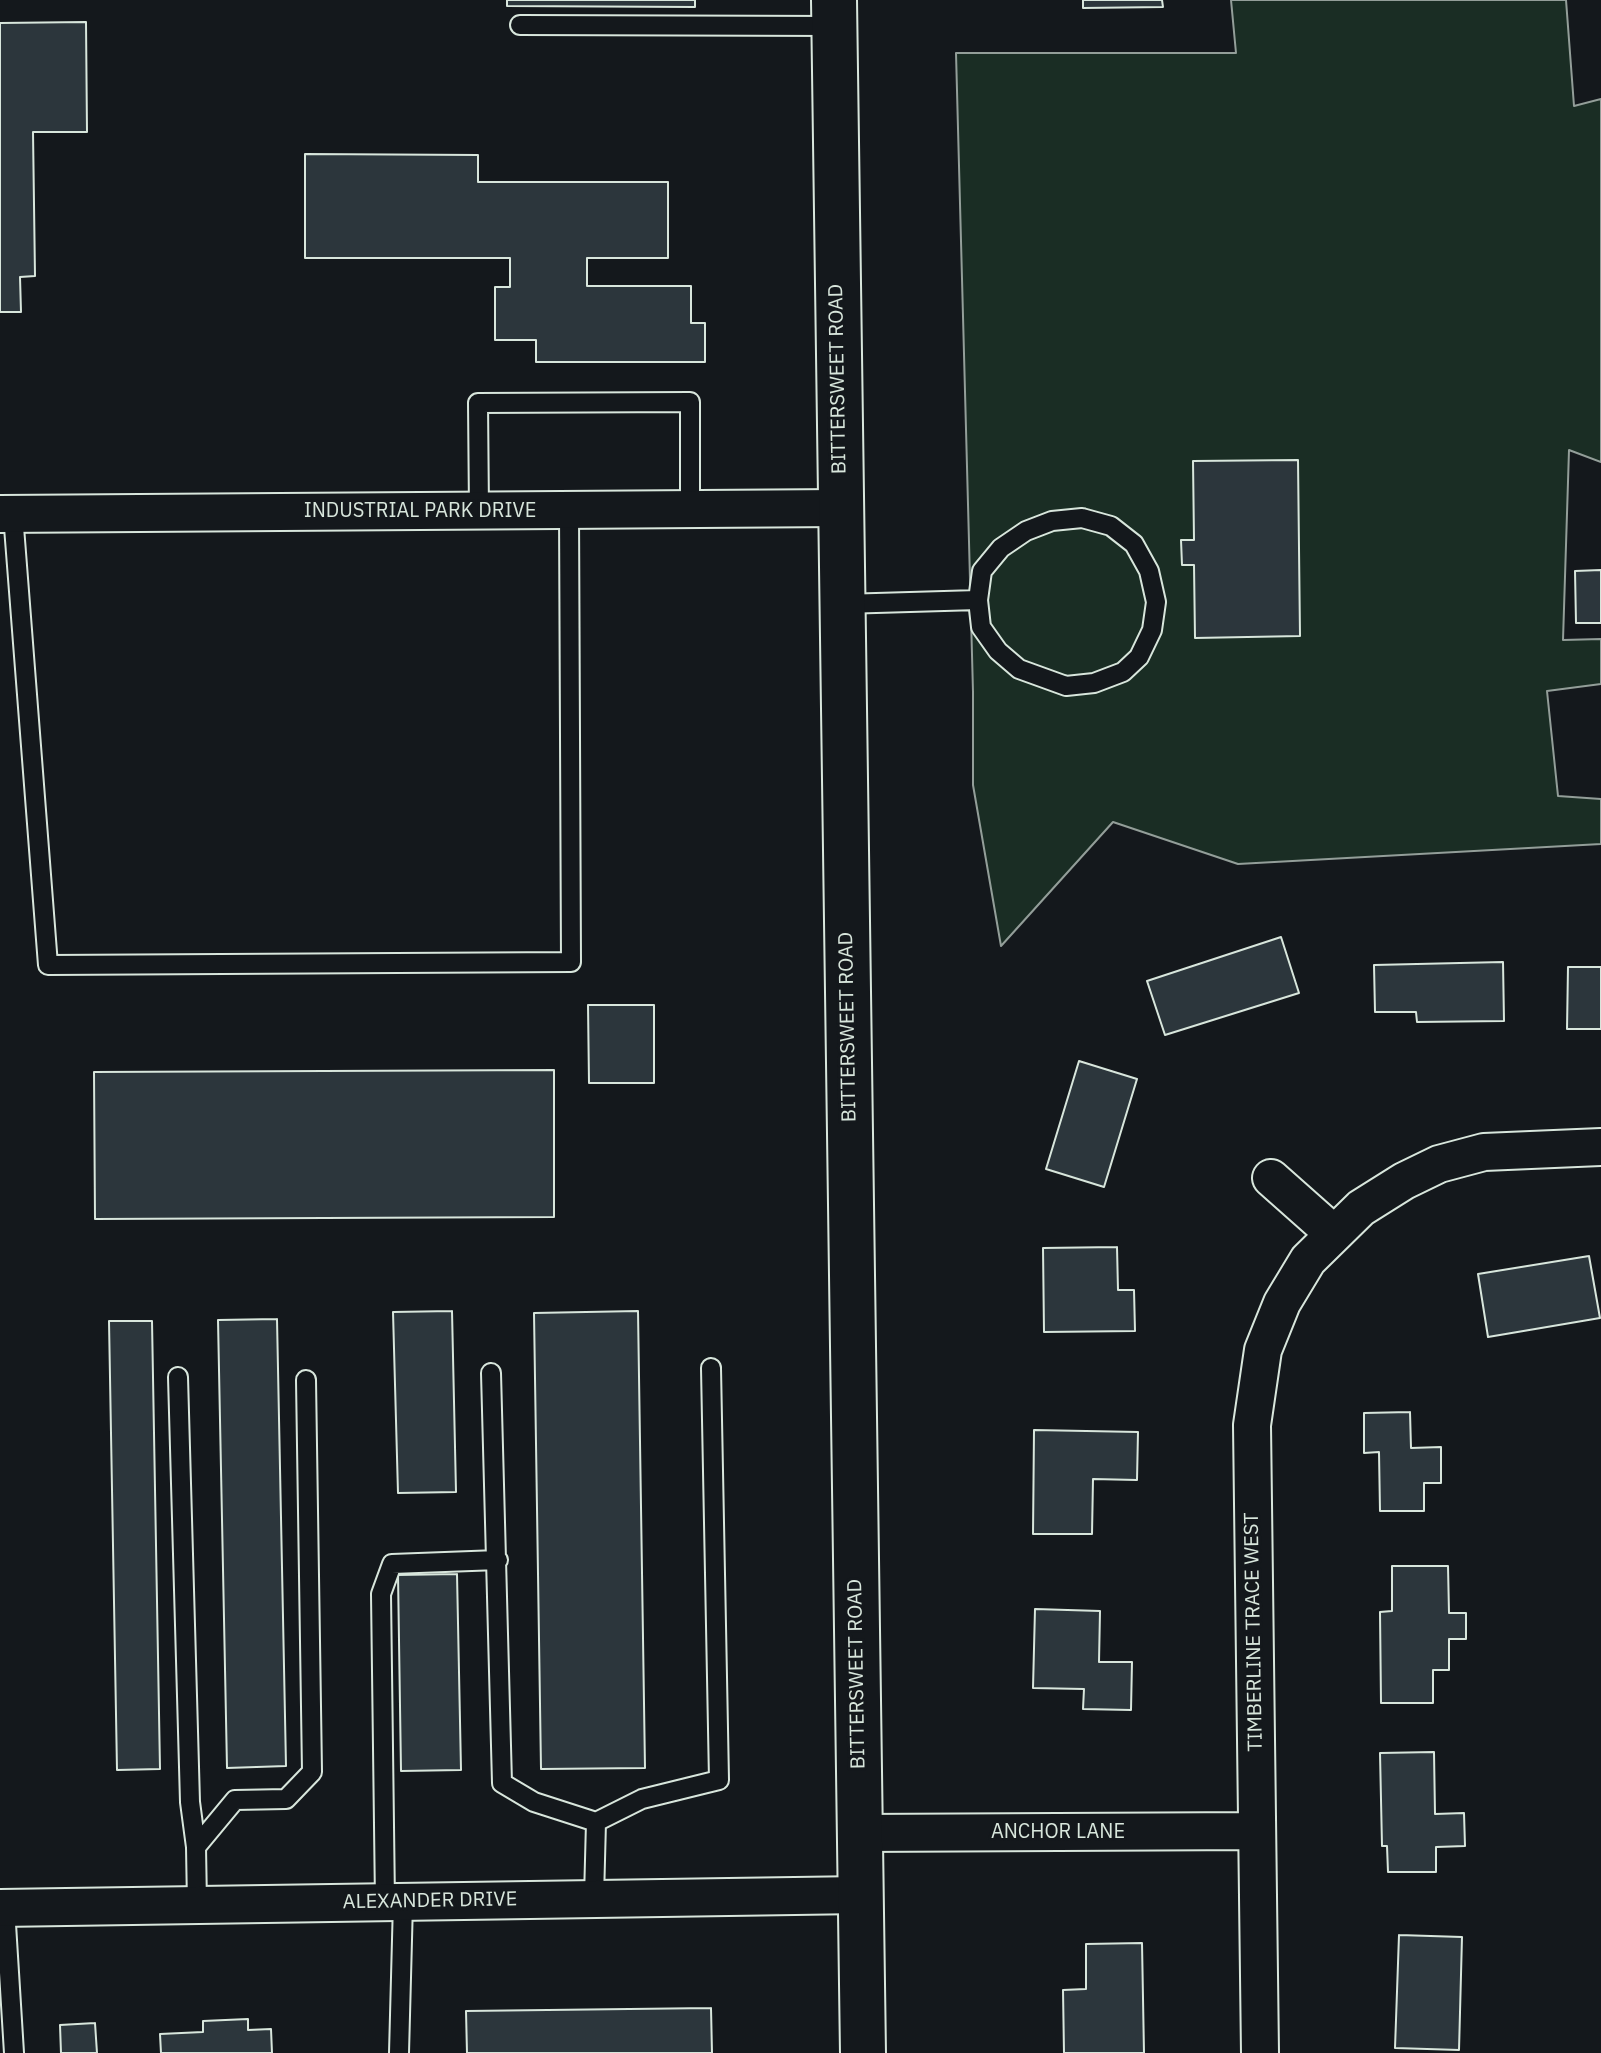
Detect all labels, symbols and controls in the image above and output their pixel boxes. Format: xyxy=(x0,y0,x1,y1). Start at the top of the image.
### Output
street label: BITTERSWEET ROAD xyxy=(824,284,852,474)
street label: INDUSTRIAL PARK DRIVE xyxy=(304,499,536,523)
street label: BITTERSWEET ROAD xyxy=(834,932,862,1122)
street label: TIMBERLINE TRACE WEST xyxy=(1240,1512,1268,1752)
street label: BITTERSWEET ROAD xyxy=(843,1579,871,1769)
street label: ANCHOR LANE xyxy=(991,1820,1125,1844)
street label: ALEXANDER DRIVE xyxy=(343,1887,517,1915)

